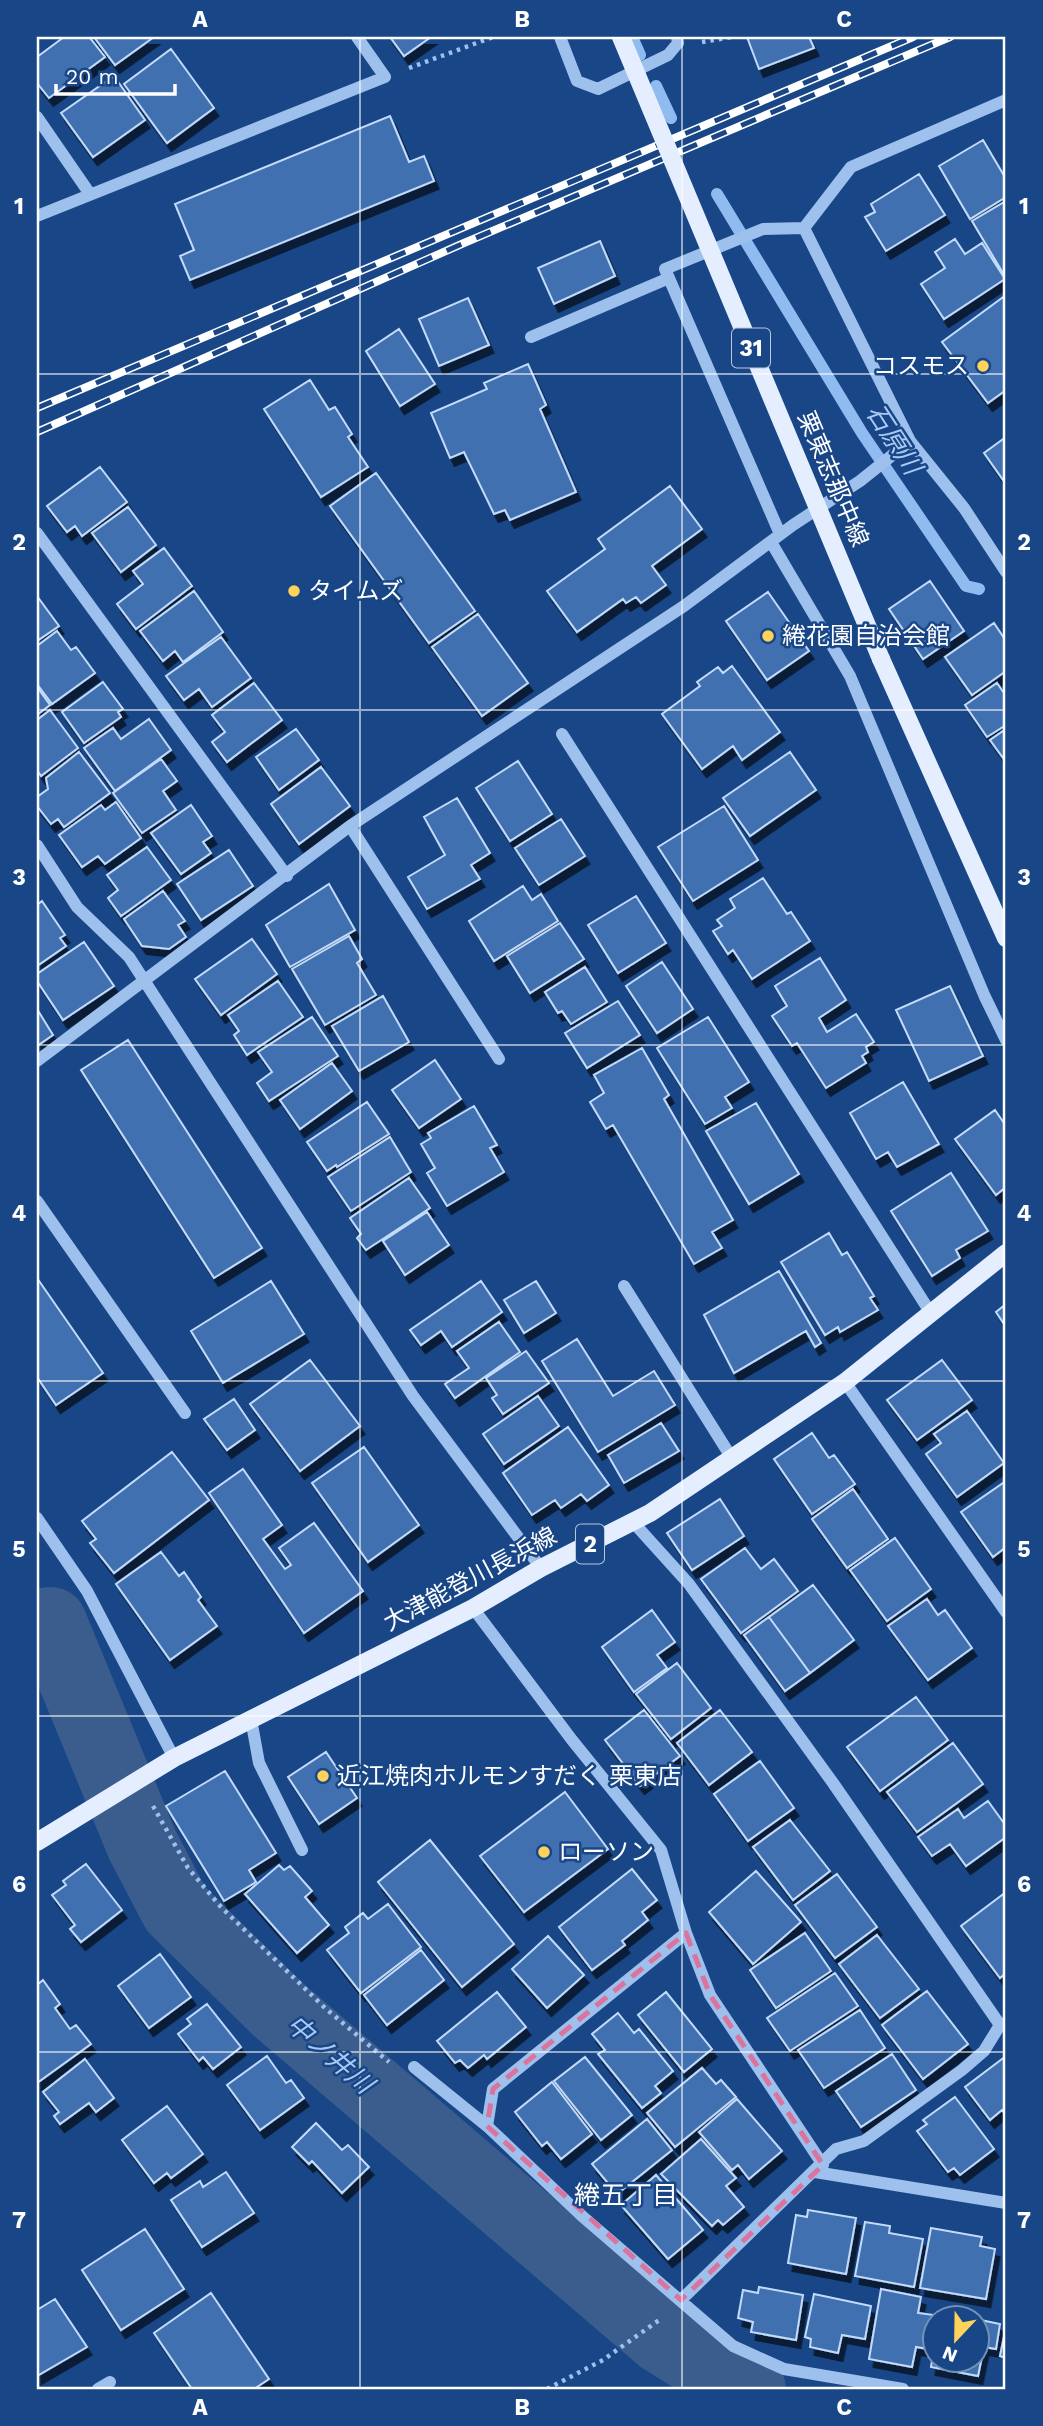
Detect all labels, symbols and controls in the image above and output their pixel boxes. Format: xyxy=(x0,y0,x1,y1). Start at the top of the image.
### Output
text: A xyxy=(192,6,208,33)
text: B xyxy=(514,6,530,33)
text: C xyxy=(836,6,852,33)
scale bar xyxy=(56,52,175,96)
text: 20 m xyxy=(66,64,118,89)
text: 1 xyxy=(14,193,24,220)
text: 1 xyxy=(1019,193,1029,220)
road number: 31 xyxy=(732,328,770,368)
place label: コスモス xyxy=(873,352,969,380)
marker: コスモス xyxy=(975,358,991,374)
water label: 石原川 xyxy=(860,398,929,482)
street label: 栗東志那中線 xyxy=(792,407,874,551)
text: 2 xyxy=(12,529,26,556)
text: 2 xyxy=(1017,529,1031,556)
place label: タイムズ xyxy=(308,577,404,605)
marker: タイムズ xyxy=(286,583,302,599)
place label: 綣花園自治会館 xyxy=(782,622,950,650)
marker: 綣花園自治会館 xyxy=(760,628,776,644)
text: 3 xyxy=(12,864,26,891)
text: 3 xyxy=(1017,864,1031,891)
text: 4 xyxy=(12,1200,27,1227)
text: 4 xyxy=(1017,1200,1032,1227)
street label: 大津能登川長浜線 xyxy=(379,1522,561,1636)
road number: 2 xyxy=(576,1525,604,1564)
text: 5 xyxy=(12,1536,26,1563)
text: 5 xyxy=(1017,1536,1031,1563)
place label: 近江焼肉ホルモンすだく 栗東店 xyxy=(337,1762,681,1790)
marker: 近江焼肉ホルモンすだく 栗東店 xyxy=(315,1768,331,1784)
place label: ローソン xyxy=(558,1838,654,1866)
marker: ローソン xyxy=(536,1844,552,1860)
text: 6 xyxy=(12,1871,26,1898)
text: 6 xyxy=(1017,1871,1031,1898)
water label: 中ノ井川 xyxy=(281,2009,381,2101)
district label: 綣五丁目 xyxy=(574,2180,678,2210)
text: 7 xyxy=(12,2207,26,2234)
text: 7 xyxy=(1017,2207,1031,2234)
north arrow xyxy=(920,2304,990,2374)
text: N xyxy=(939,2341,961,2368)
text: A xyxy=(192,2394,208,2421)
text: B xyxy=(514,2394,530,2421)
text: C xyxy=(836,2394,852,2421)

